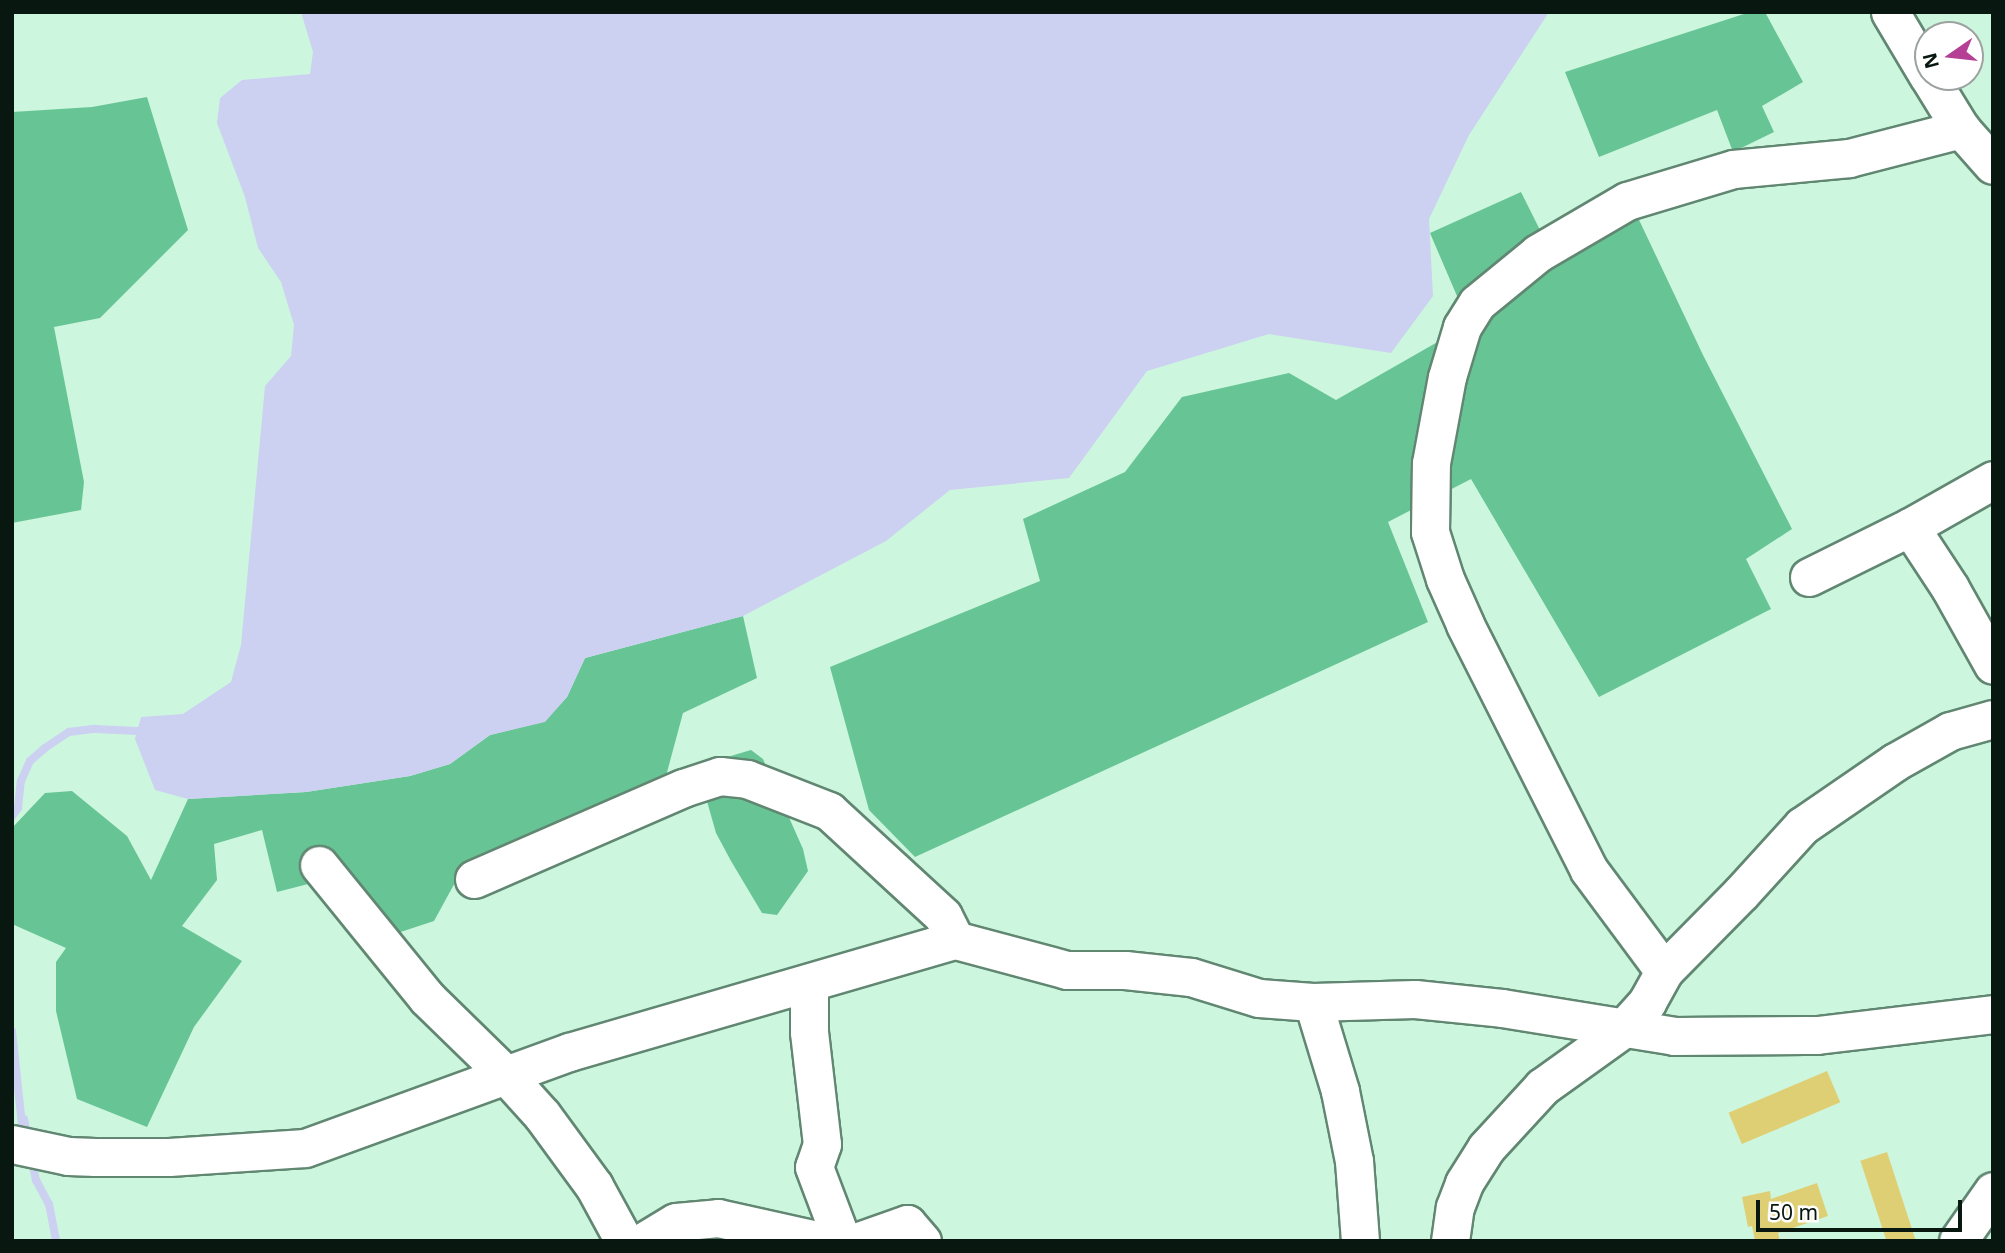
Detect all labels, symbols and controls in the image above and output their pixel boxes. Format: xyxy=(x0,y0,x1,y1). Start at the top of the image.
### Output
north arrow xyxy=(1914,21,1984,91)
text: N xyxy=(1916,50,1945,71)
scale bar xyxy=(1760,1186,1966,1230)
text: 50 m xyxy=(1769,1198,1818,1226)

